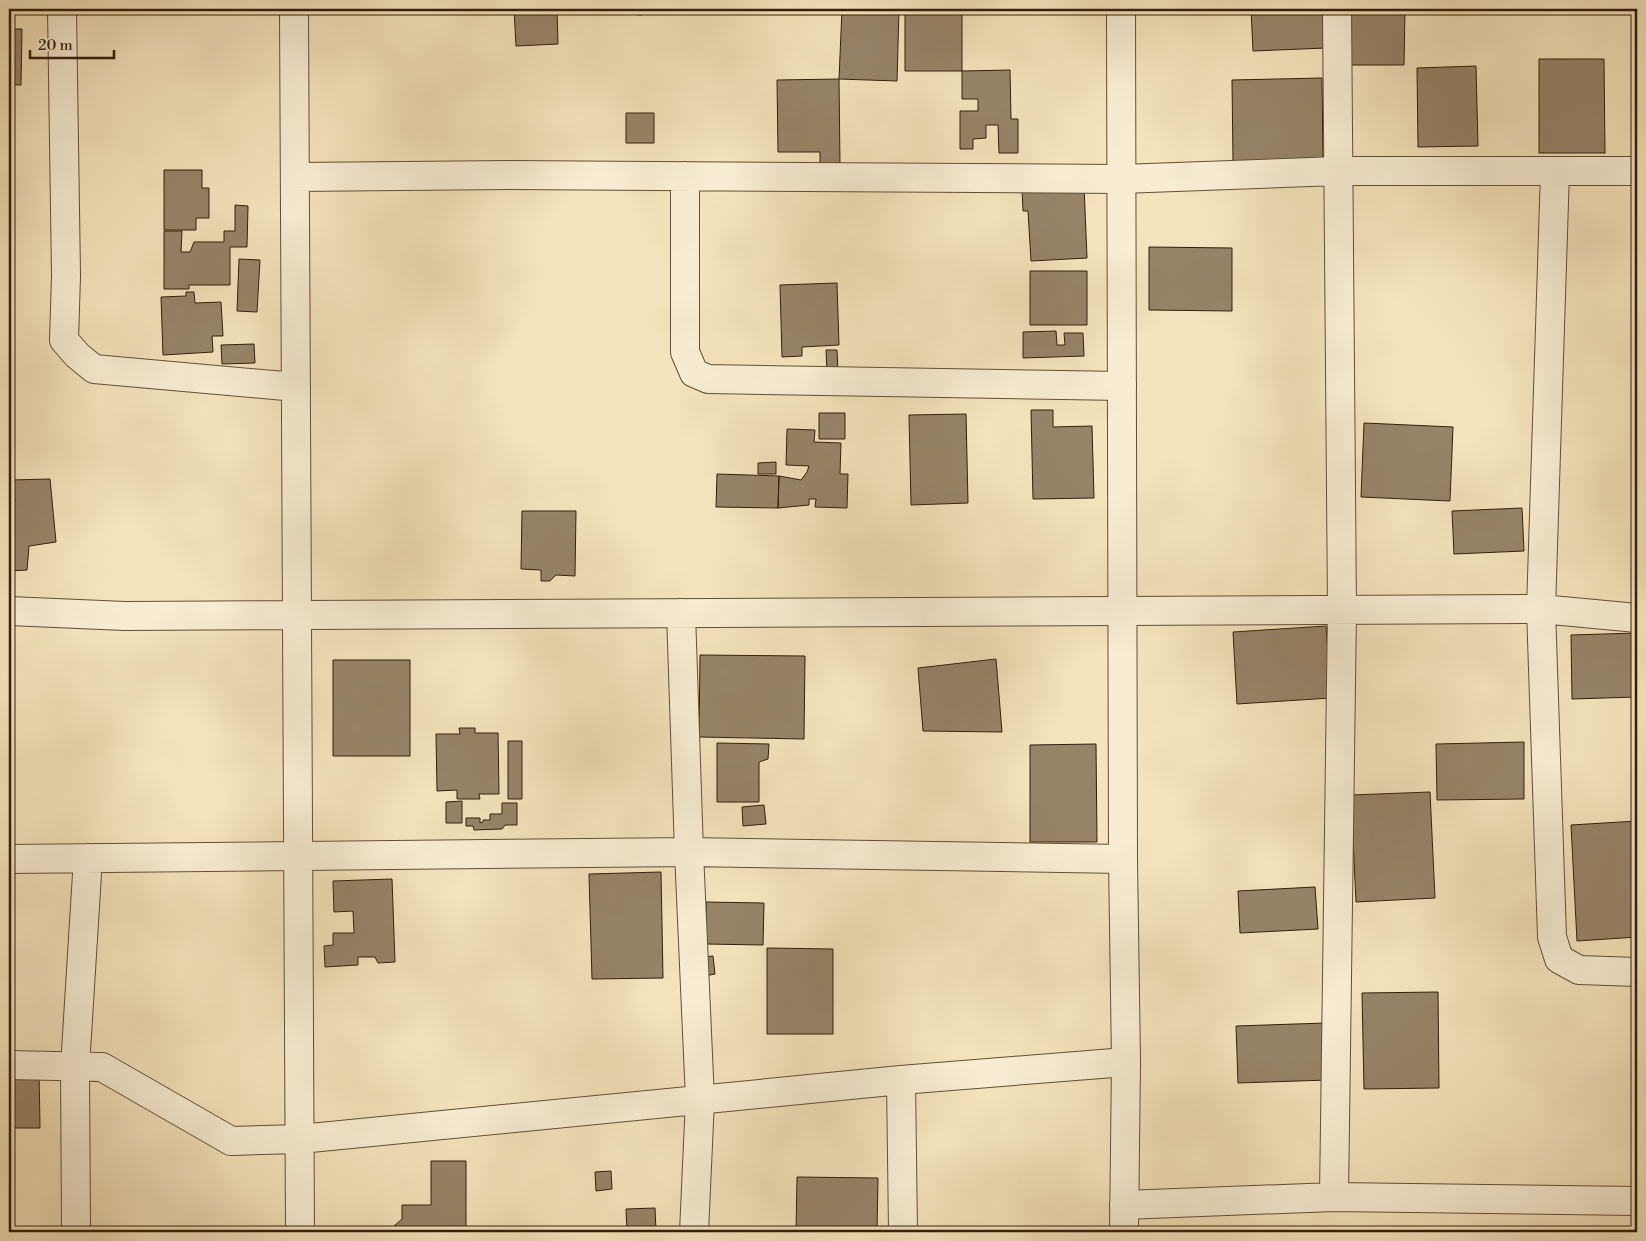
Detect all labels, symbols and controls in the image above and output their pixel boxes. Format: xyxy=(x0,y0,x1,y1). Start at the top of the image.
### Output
scale bar xyxy=(30,28,114,60)
text: 20 m xyxy=(38,36,73,55)

